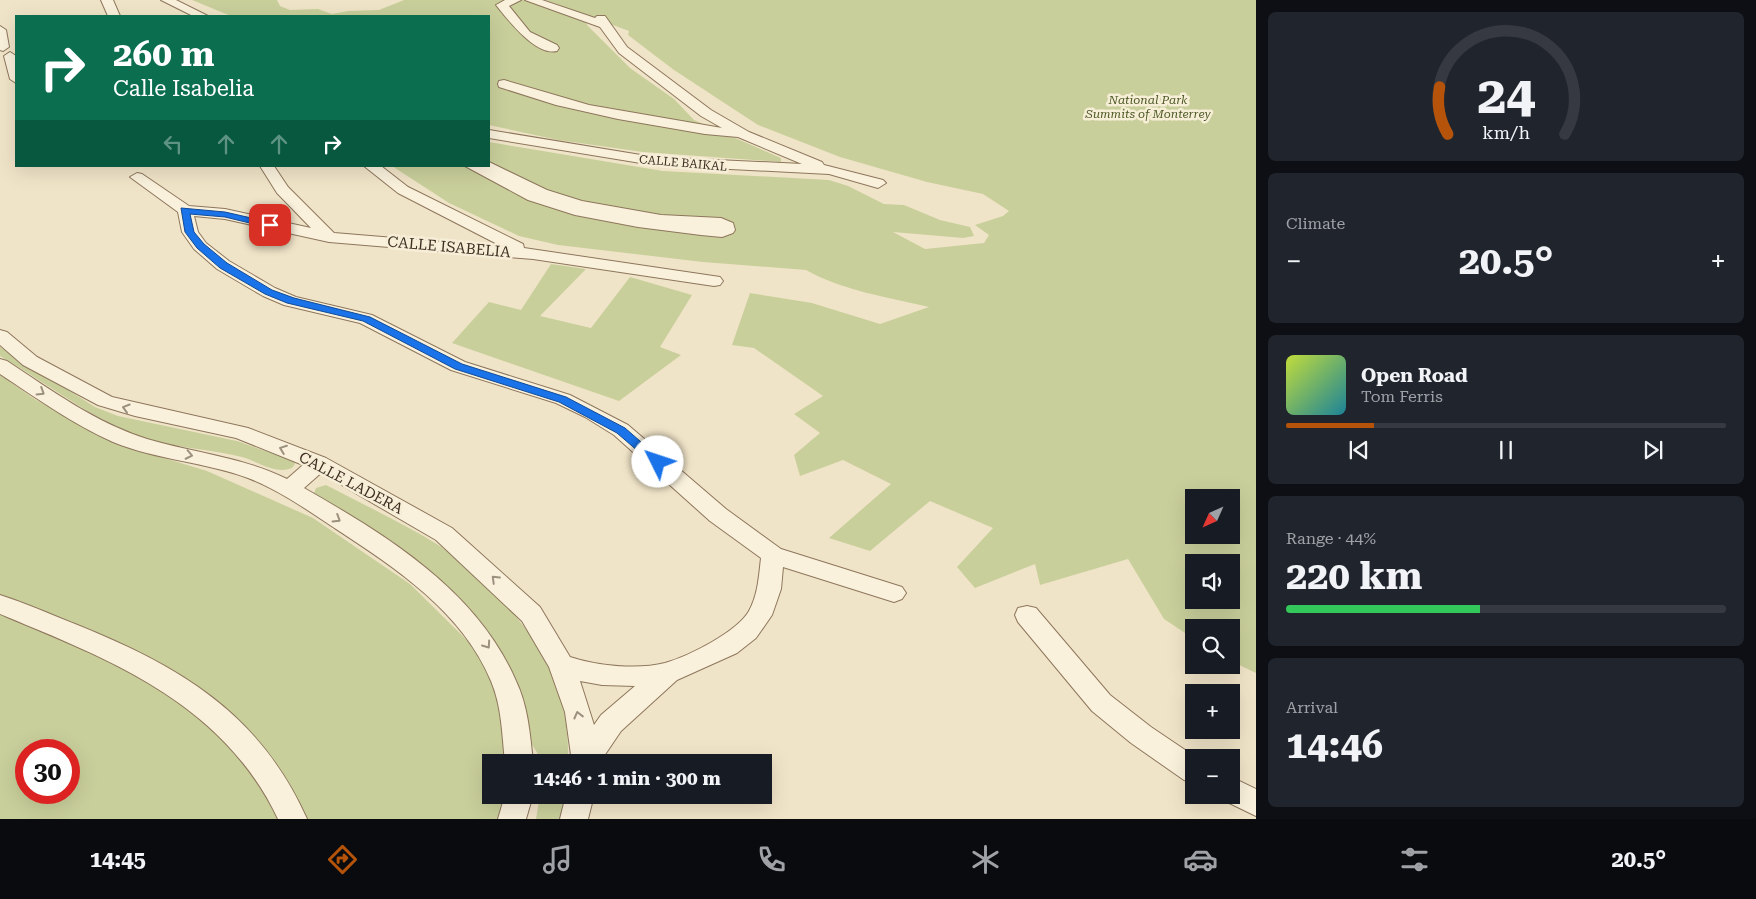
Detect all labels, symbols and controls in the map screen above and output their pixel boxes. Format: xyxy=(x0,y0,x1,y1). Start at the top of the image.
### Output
text: 260 m xyxy=(113,34,214,75)
icon: right xyxy=(30,35,95,100)
text: 24 xyxy=(1477,65,1535,126)
text: Calle Isabelia xyxy=(113,76,254,101)
park label: National Park Summits of Monterrey xyxy=(1084,93,1211,121)
text: km/h xyxy=(1482,122,1530,143)
icon: left xyxy=(159,130,187,158)
icon: ahead xyxy=(212,130,240,158)
icon: ahead xyxy=(265,130,293,158)
icon: right xyxy=(318,130,346,158)
street label: CALLE BAIKAL xyxy=(638,152,728,174)
pin xyxy=(249,204,291,246)
icon: arrive xyxy=(256,211,284,239)
text: Climate xyxy=(1286,214,1345,233)
street label: CALLE ISABELIA xyxy=(387,233,512,261)
text: 20.5° xyxy=(1459,239,1553,283)
text: − xyxy=(1286,245,1302,278)
text: + xyxy=(1710,245,1726,278)
text: Open Road xyxy=(1361,364,1468,387)
one-way arrow xyxy=(36,385,45,395)
text: Tom Ferris xyxy=(1361,387,1443,406)
one-way arrow xyxy=(123,403,131,413)
position arrow xyxy=(631,435,683,487)
icon: previous xyxy=(1345,436,1373,464)
icon: pause xyxy=(1492,436,1520,464)
icon: next xyxy=(1639,436,1667,464)
one-way arrow xyxy=(279,445,288,455)
street label: CALLE LADERA xyxy=(296,448,407,518)
one-way arrow xyxy=(185,449,193,460)
north arrow xyxy=(1185,489,1240,544)
map controls xyxy=(1185,489,1240,804)
one-way arrow xyxy=(331,512,340,522)
text: Range · 44% xyxy=(1286,529,1376,548)
button: sound xyxy=(1185,554,1240,609)
text: 220 km xyxy=(1286,554,1422,598)
one-way arrow xyxy=(492,576,501,585)
button: search xyxy=(1185,619,1240,674)
one-way arrow xyxy=(481,639,489,648)
button: + xyxy=(1185,684,1240,739)
text: Arrival xyxy=(1286,698,1338,717)
one-way arrow xyxy=(573,710,584,719)
text: 14:46 xyxy=(1286,723,1383,767)
speed limit sign: 30 xyxy=(15,739,80,804)
button: − xyxy=(1185,749,1240,804)
text: 14:46 · 1 min · 300 m xyxy=(533,767,721,790)
icon: directions xyxy=(325,842,360,877)
icon: music xyxy=(540,842,575,877)
icon: phone xyxy=(754,842,789,877)
icon: climate xyxy=(968,842,1003,877)
icon: car xyxy=(1183,842,1218,877)
icon: filters xyxy=(1397,842,1432,877)
text: 14:45 xyxy=(90,847,146,872)
text: 20.5° xyxy=(1611,847,1666,872)

